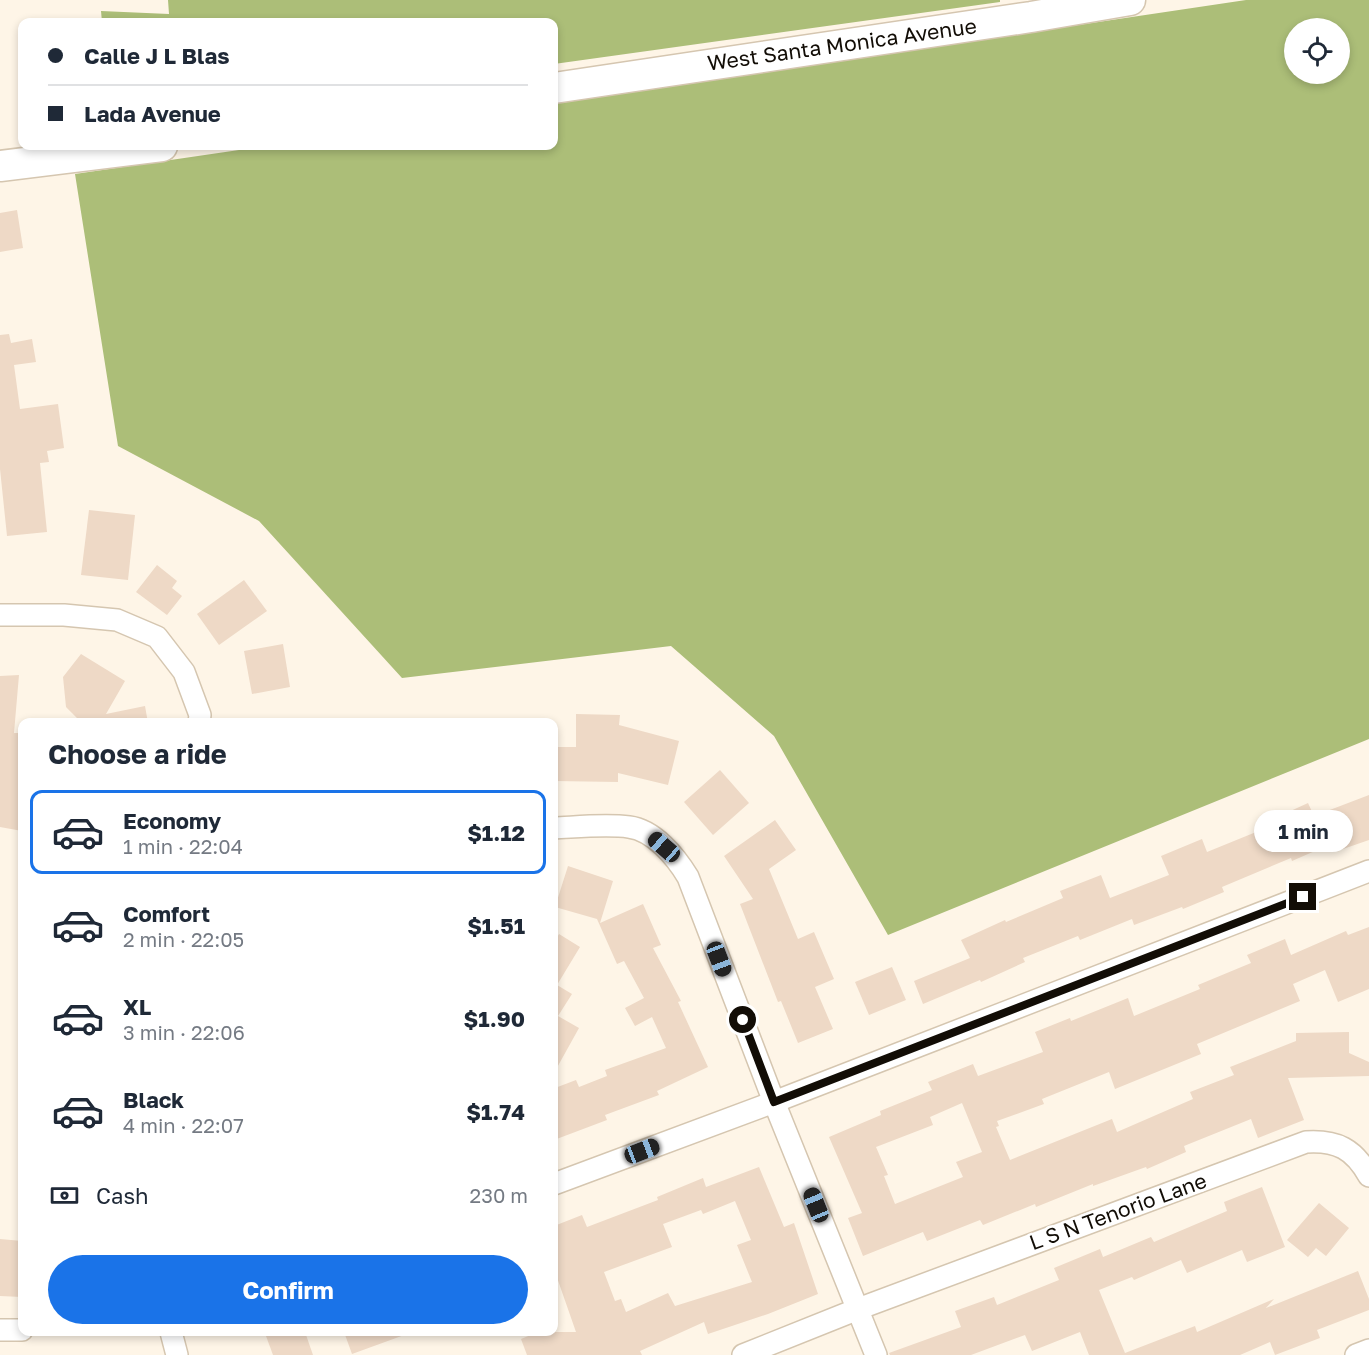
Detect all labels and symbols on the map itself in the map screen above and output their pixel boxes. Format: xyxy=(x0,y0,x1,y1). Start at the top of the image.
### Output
street label: West Santa Monica Avenue xyxy=(706,12,978,76)
callout: 1 min xyxy=(1254,810,1352,852)
car xyxy=(645,828,683,866)
route end xyxy=(1289,883,1316,910)
car xyxy=(704,939,734,979)
route start xyxy=(729,1006,756,1033)
car xyxy=(622,1136,662,1166)
street label: L S N Tenorio Lane xyxy=(1025,1167,1210,1255)
car xyxy=(801,1185,831,1225)

